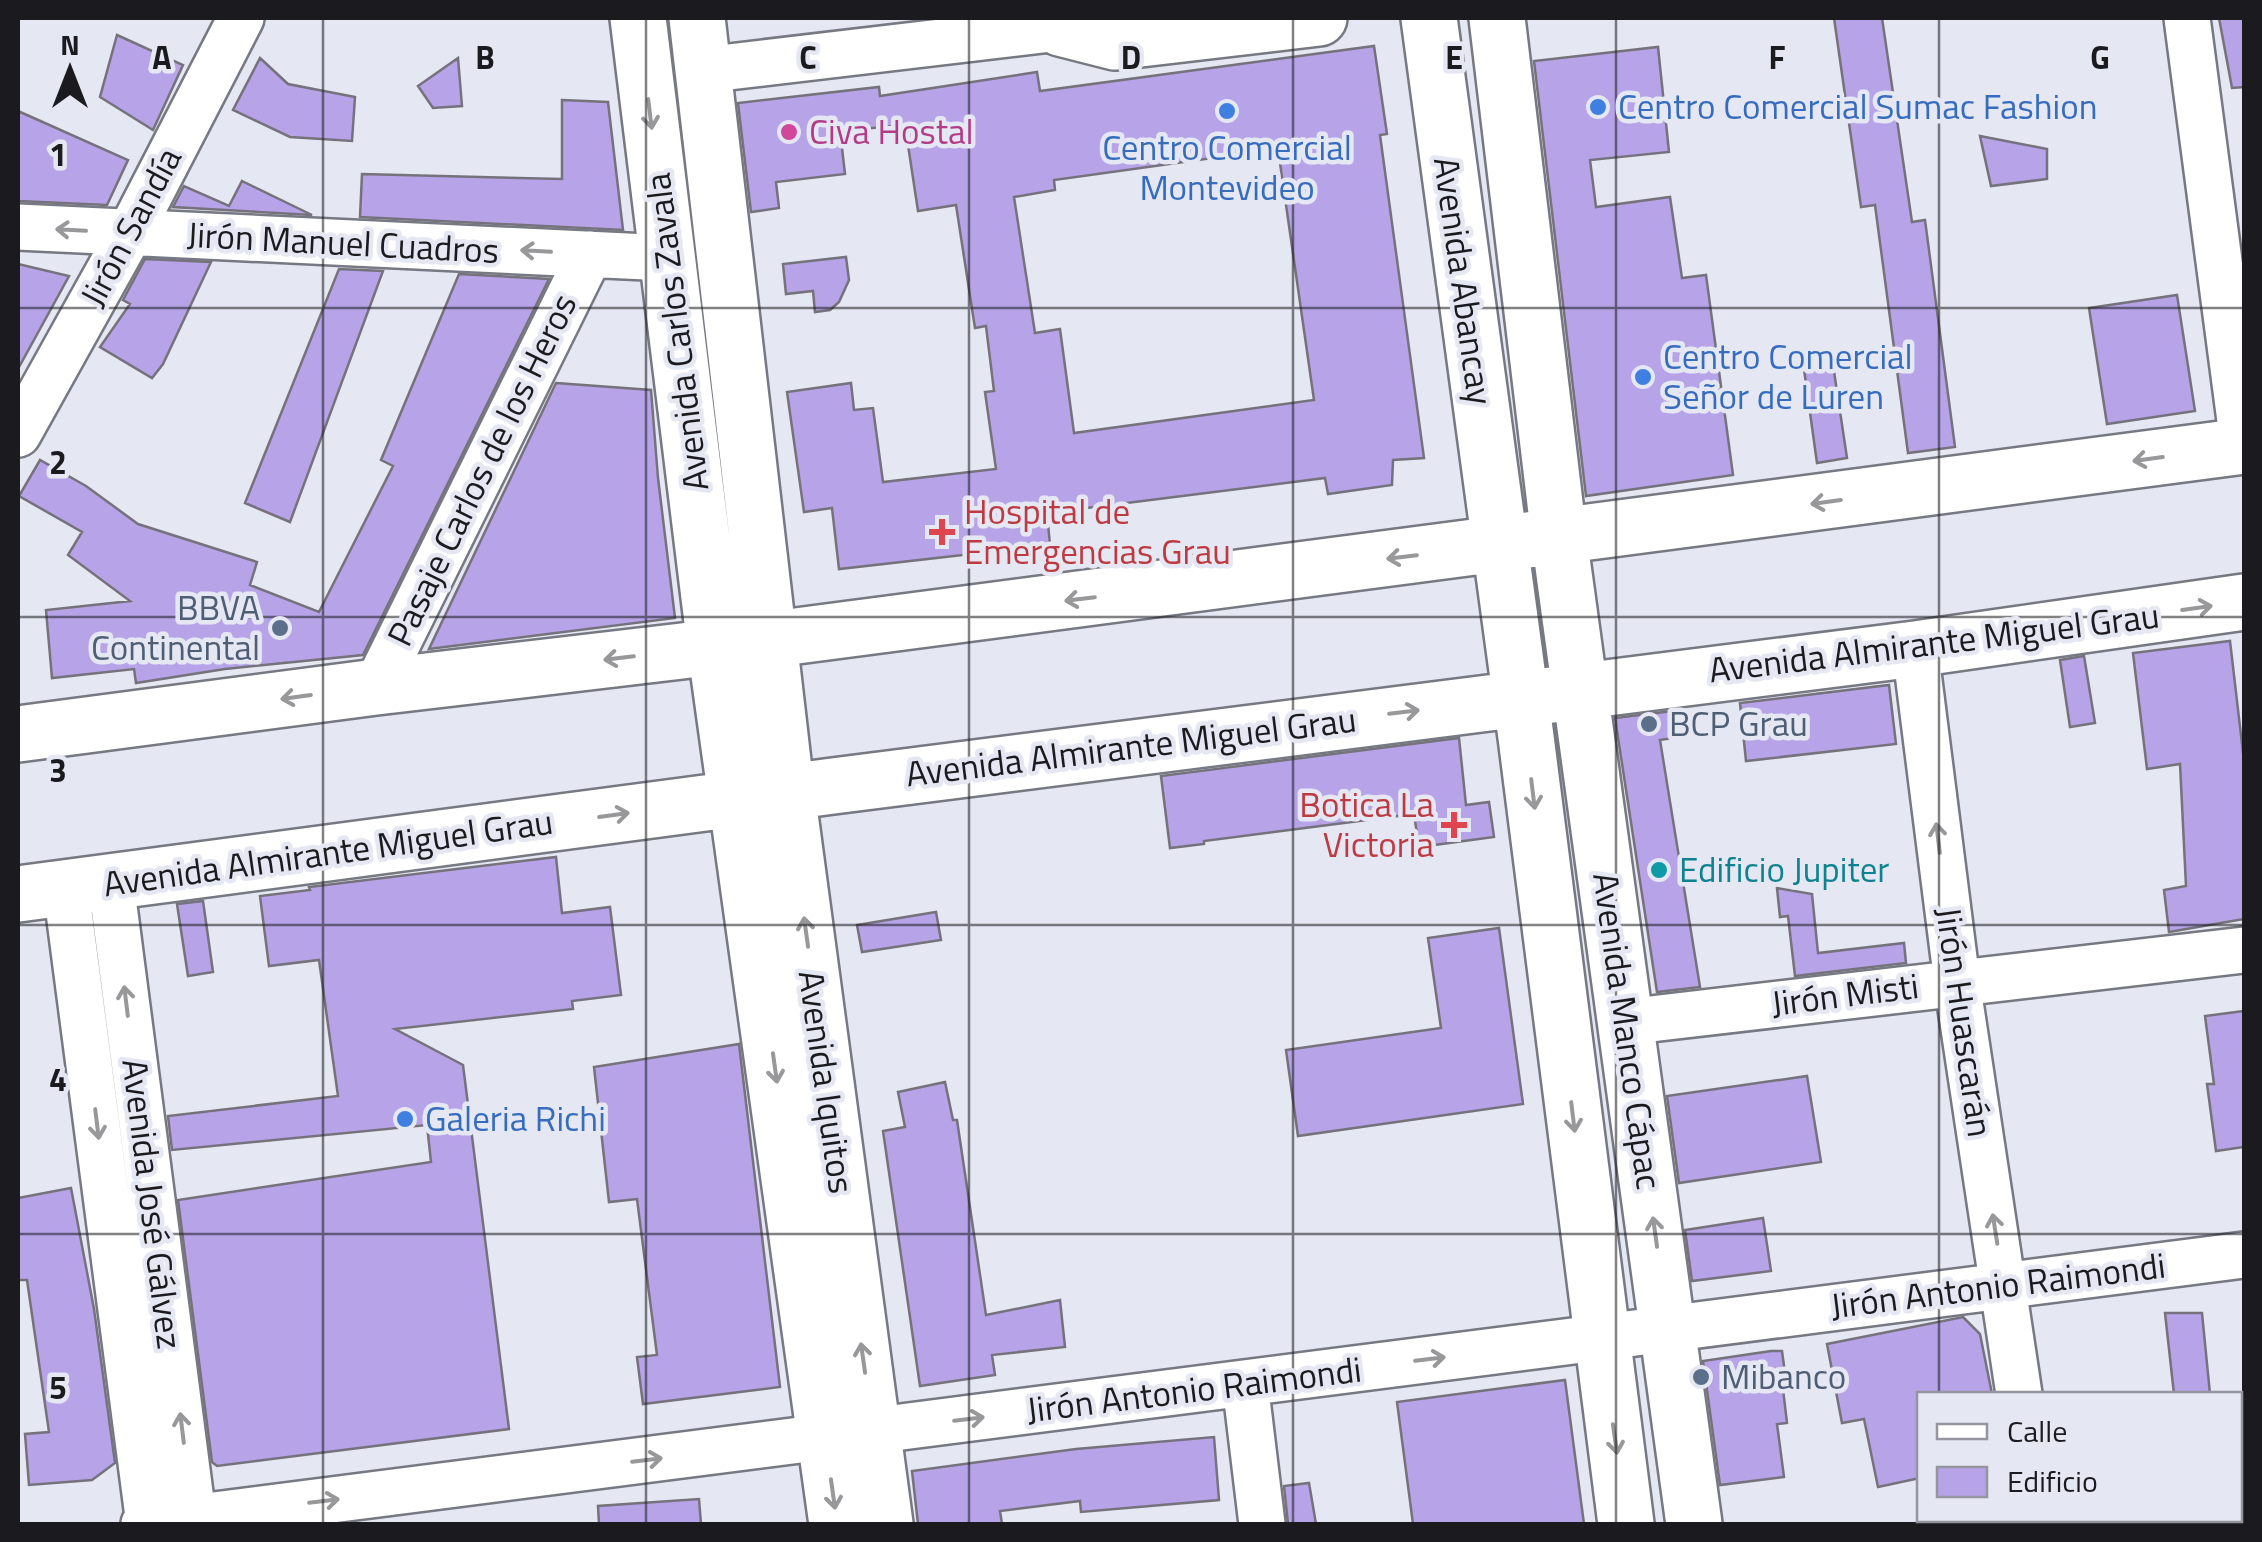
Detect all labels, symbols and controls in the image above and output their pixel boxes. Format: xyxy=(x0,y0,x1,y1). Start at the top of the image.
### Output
north arrow xyxy=(20,20,120,120)
text: N xyxy=(60,23,80,66)
text: A xyxy=(152,33,172,81)
text: B xyxy=(475,33,495,81)
text: C xyxy=(799,33,817,81)
text: D xyxy=(1121,33,1141,81)
text: E xyxy=(1445,33,1463,81)
text: F xyxy=(1769,33,1786,81)
text: G xyxy=(2090,33,2110,81)
place label: Centro Comercial Sumac Fashion xyxy=(1618,79,2098,133)
marker: Centro Comercial Sumac Fashion xyxy=(1587,96,1609,118)
one-way arrow xyxy=(641,98,660,130)
marker: Centro Comercial Montevideo xyxy=(1216,100,1238,122)
place label: Civa Hostal xyxy=(809,104,974,158)
place label: Centro Comercial Montevideo xyxy=(1102,120,1352,214)
marker: Civa Hostal xyxy=(778,121,800,143)
text: 1 xyxy=(49,130,67,178)
street label: Jirón Sandía xyxy=(66,137,195,316)
street label: Avenida Abancay xyxy=(1420,153,1508,408)
street label: Avenida Carlos Zavala xyxy=(630,170,722,494)
street label: Jirón Manuel Cuadros xyxy=(186,207,500,277)
one-way arrow xyxy=(56,220,88,239)
one-way arrow xyxy=(520,242,552,261)
street label: Pasaje Carlos de los Heros xyxy=(372,284,590,655)
place label: Centro Comercial Señor de Luren xyxy=(1663,329,1913,423)
marker: Centro Comercial Señor de Luren xyxy=(1632,366,1654,388)
text: 2 xyxy=(49,438,67,486)
one-way arrow xyxy=(2132,450,2164,468)
place label: Hospital de Emergencias Grau xyxy=(964,484,1231,578)
one-way arrow xyxy=(1810,493,1842,511)
marker: Hospital de Emergencias Grau xyxy=(929,519,955,545)
one-way arrow xyxy=(1387,548,1419,567)
place label: BBVA Continental xyxy=(91,580,260,674)
street label: Avenida Almirante Miguel Grau xyxy=(1706,588,2162,696)
one-way arrow xyxy=(1064,590,1096,608)
one-way arrow xyxy=(2181,599,2213,617)
marker: BBVA Continental xyxy=(269,617,291,639)
one-way arrow xyxy=(603,649,635,668)
one-way arrow xyxy=(280,689,313,707)
street label: Avenida Almirante Miguel Grau xyxy=(903,692,1359,800)
place label: BCP Grau xyxy=(1669,696,1808,750)
one-way arrow xyxy=(1388,702,1420,721)
marker: BCP Grau xyxy=(1638,713,1660,735)
text: 3 xyxy=(49,746,67,794)
place label: Botica La Victoria xyxy=(1299,777,1434,871)
one-way arrow xyxy=(1524,778,1543,810)
street label: Avenida Almirante Miguel Grau xyxy=(100,794,556,910)
one-way arrow xyxy=(597,805,629,823)
marker: Botica La Victoria xyxy=(1443,814,1465,836)
one-way arrow xyxy=(1929,822,1947,854)
place label: Edificio Jupiter xyxy=(1679,842,1889,896)
marker: Edificio Jupiter xyxy=(1648,859,1670,881)
street label: Avenida Manco Cápac xyxy=(1579,869,1677,1193)
street label: Jirón Huascarán xyxy=(1922,903,2008,1140)
one-way arrow xyxy=(796,917,815,949)
street label: Jirón Misti xyxy=(1768,958,1922,1030)
street label: Avenida Iquitos xyxy=(785,967,869,1197)
one-way arrow xyxy=(116,986,135,1018)
one-way arrow xyxy=(766,1051,785,1084)
text: 4 xyxy=(49,1055,67,1103)
street label: Avenida José Gálvez xyxy=(108,1056,198,1352)
place label: Galeria Richi xyxy=(425,1091,606,1145)
one-way arrow xyxy=(1564,1100,1583,1132)
one-way arrow xyxy=(88,1107,107,1140)
marker: Galeria Richi xyxy=(394,1108,416,1130)
one-way arrow xyxy=(1985,1213,2004,1245)
one-way arrow xyxy=(1645,1216,1663,1249)
street label: Jirón Antonio Raimondi xyxy=(1827,1238,2168,1332)
street label: Jirón Antonio Raimondi xyxy=(1023,1342,1364,1436)
one-way arrow xyxy=(853,1343,871,1375)
one-way arrow xyxy=(1414,1349,1446,1368)
place label: Mibanco xyxy=(1721,1349,1846,1403)
text: 5 xyxy=(49,1363,67,1411)
marker: Mibanco xyxy=(1690,1366,1712,1388)
legend xyxy=(1917,1392,2242,1522)
text: Calle xyxy=(2007,1408,2067,1454)
one-way arrow xyxy=(953,1409,985,1427)
one-way arrow xyxy=(172,1412,190,1444)
one-way arrow xyxy=(1606,1422,1624,1455)
one-way arrow xyxy=(630,1450,662,1469)
text: Edificio xyxy=(2007,1458,2098,1504)
one-way arrow xyxy=(824,1477,843,1510)
one-way arrow xyxy=(308,1492,340,1510)

